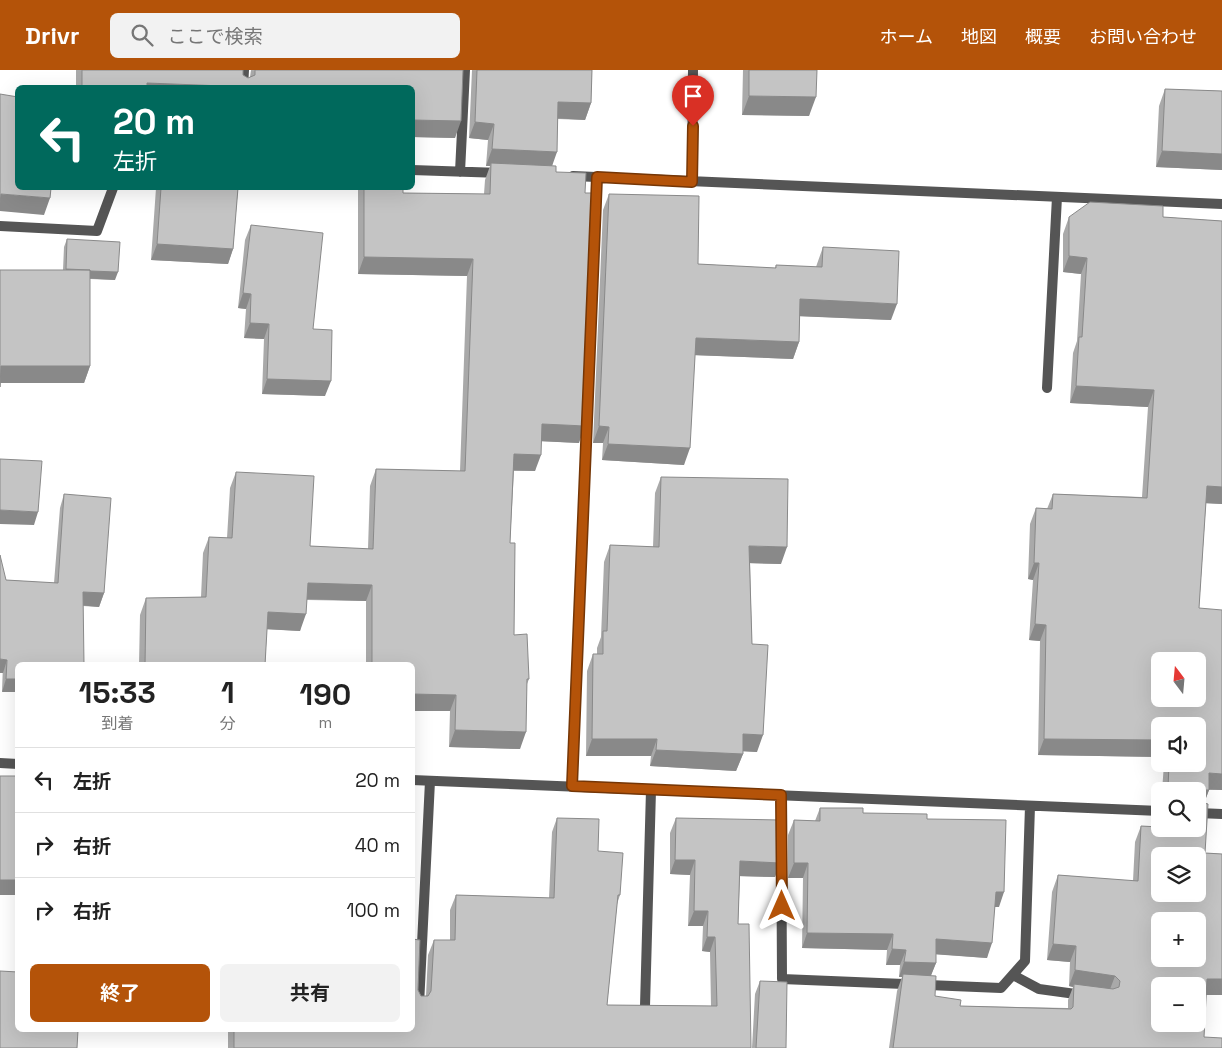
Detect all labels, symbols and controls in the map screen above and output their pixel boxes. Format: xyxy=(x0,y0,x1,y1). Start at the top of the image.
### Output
search box xyxy=(110,13,460,58)
text: Drivr xyxy=(25,20,80,51)
icon: search xyxy=(128,21,156,49)
text: ここで検索 xyxy=(168,24,263,49)
text: ホーム xyxy=(880,25,933,48)
text: 地図 xyxy=(961,25,997,48)
text: 概要 xyxy=(1025,25,1061,48)
text: お問い合わせ xyxy=(1089,25,1197,48)
pin xyxy=(672,75,714,126)
icon: arrive xyxy=(679,82,707,110)
text: 20 m xyxy=(113,100,195,144)
icon: left xyxy=(30,105,95,170)
text: 左折 xyxy=(113,147,157,175)
north arrow xyxy=(1151,652,1206,708)
map controls xyxy=(1151,652,1206,1032)
text: 15:33 xyxy=(79,673,156,712)
text: 1 xyxy=(221,673,234,712)
text: 190 xyxy=(300,675,351,714)
text: m xyxy=(318,712,332,733)
text: 到着 xyxy=(101,713,133,734)
text: 分 xyxy=(220,713,236,734)
button: sound xyxy=(1151,717,1206,772)
icon: left xyxy=(30,766,58,794)
text: 20 m xyxy=(355,768,400,793)
text: 左折 xyxy=(73,769,111,794)
button: search xyxy=(1151,782,1206,837)
icon: right xyxy=(30,831,58,859)
text: 40 m xyxy=(355,833,400,858)
text: 右折 xyxy=(73,834,111,859)
button: layers xyxy=(1151,847,1206,902)
position arrow xyxy=(755,879,807,931)
icon: right xyxy=(30,896,58,924)
text: 100 m xyxy=(346,898,400,923)
text: 右折 xyxy=(73,899,111,924)
button: + xyxy=(1151,912,1206,967)
button: 終了 xyxy=(30,964,210,1022)
button: 共有 xyxy=(220,964,400,1022)
button: − xyxy=(1151,977,1206,1032)

